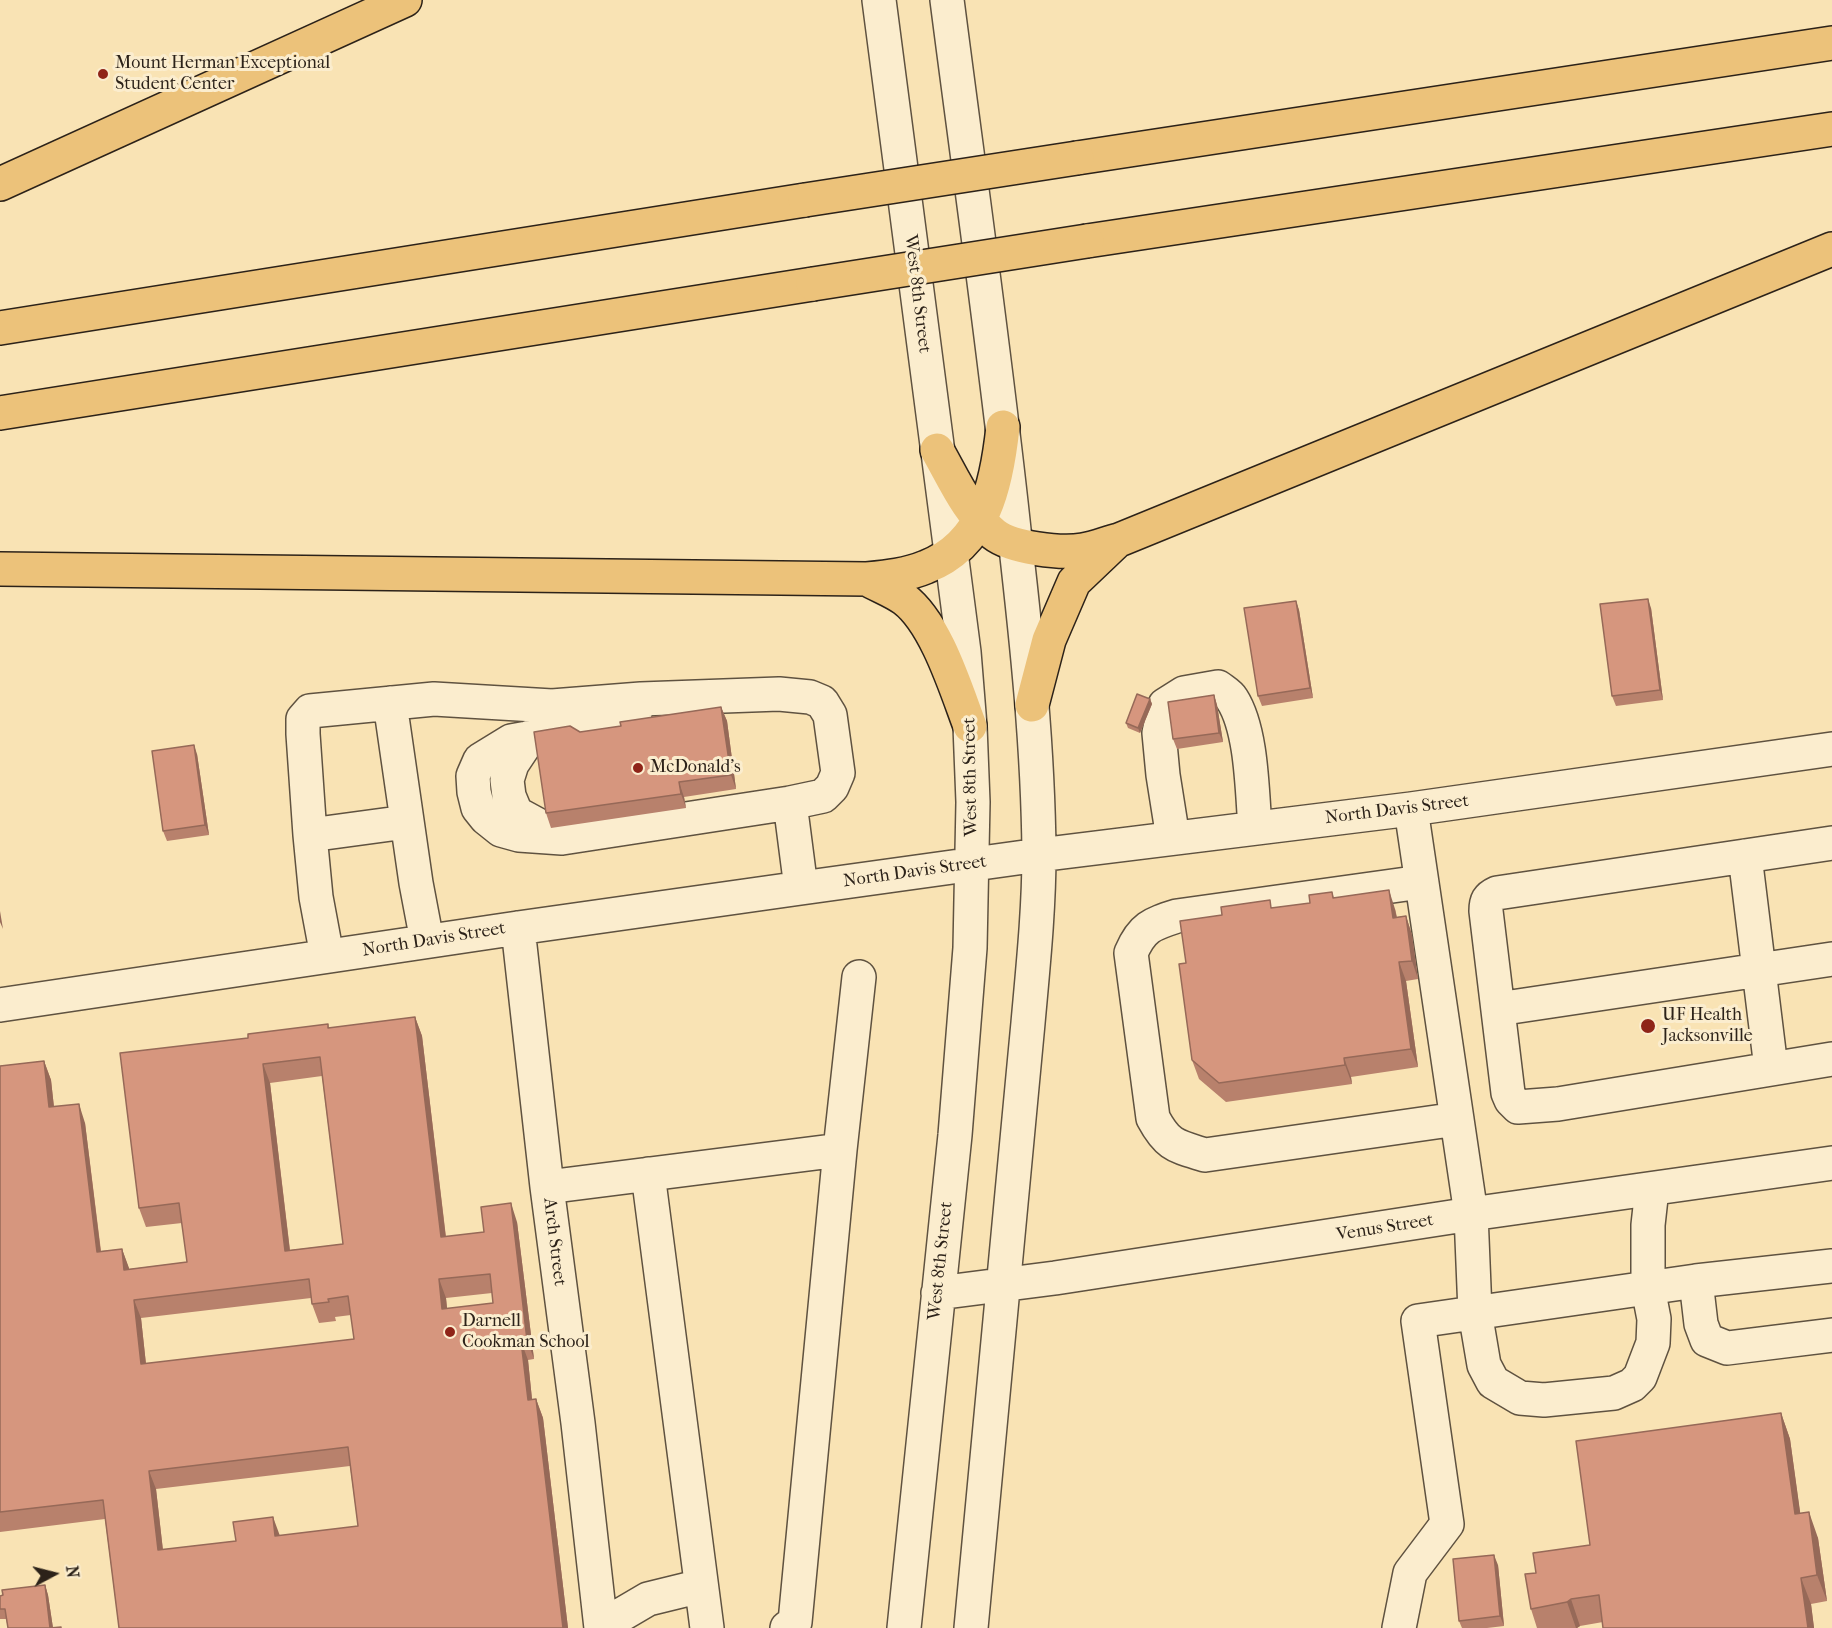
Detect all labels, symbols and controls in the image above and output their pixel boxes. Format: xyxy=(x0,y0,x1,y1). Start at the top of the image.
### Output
place label: Mount Herman Exceptional Student Center xyxy=(115,53,330,96)
marker: Mount Herman Exceptional Student Center xyxy=(96,67,110,81)
street label: West 8th Street xyxy=(899,234,935,354)
street label: West 8th Street xyxy=(959,717,983,837)
place label: McDonald's xyxy=(650,757,741,779)
marker: McDonald's xyxy=(631,761,645,775)
street label: North Davis Street xyxy=(1324,790,1470,830)
street label: North Davis Street xyxy=(842,851,988,893)
street label: North Davis Street xyxy=(361,918,507,962)
place label: UF Health Jacksonville xyxy=(1662,1005,1753,1048)
marker: UF Health Jacksonville xyxy=(1639,1017,1657,1035)
street label: Arch Street xyxy=(538,1197,570,1287)
street label: West 8th Street xyxy=(924,1201,958,1321)
street label: Venus Street xyxy=(1335,1210,1435,1246)
place label: Darnell Cookman School xyxy=(462,1311,589,1354)
marker: Darnell Cookman School xyxy=(443,1325,457,1339)
north arrow xyxy=(24,1544,84,1604)
text: N xyxy=(62,1565,83,1579)

